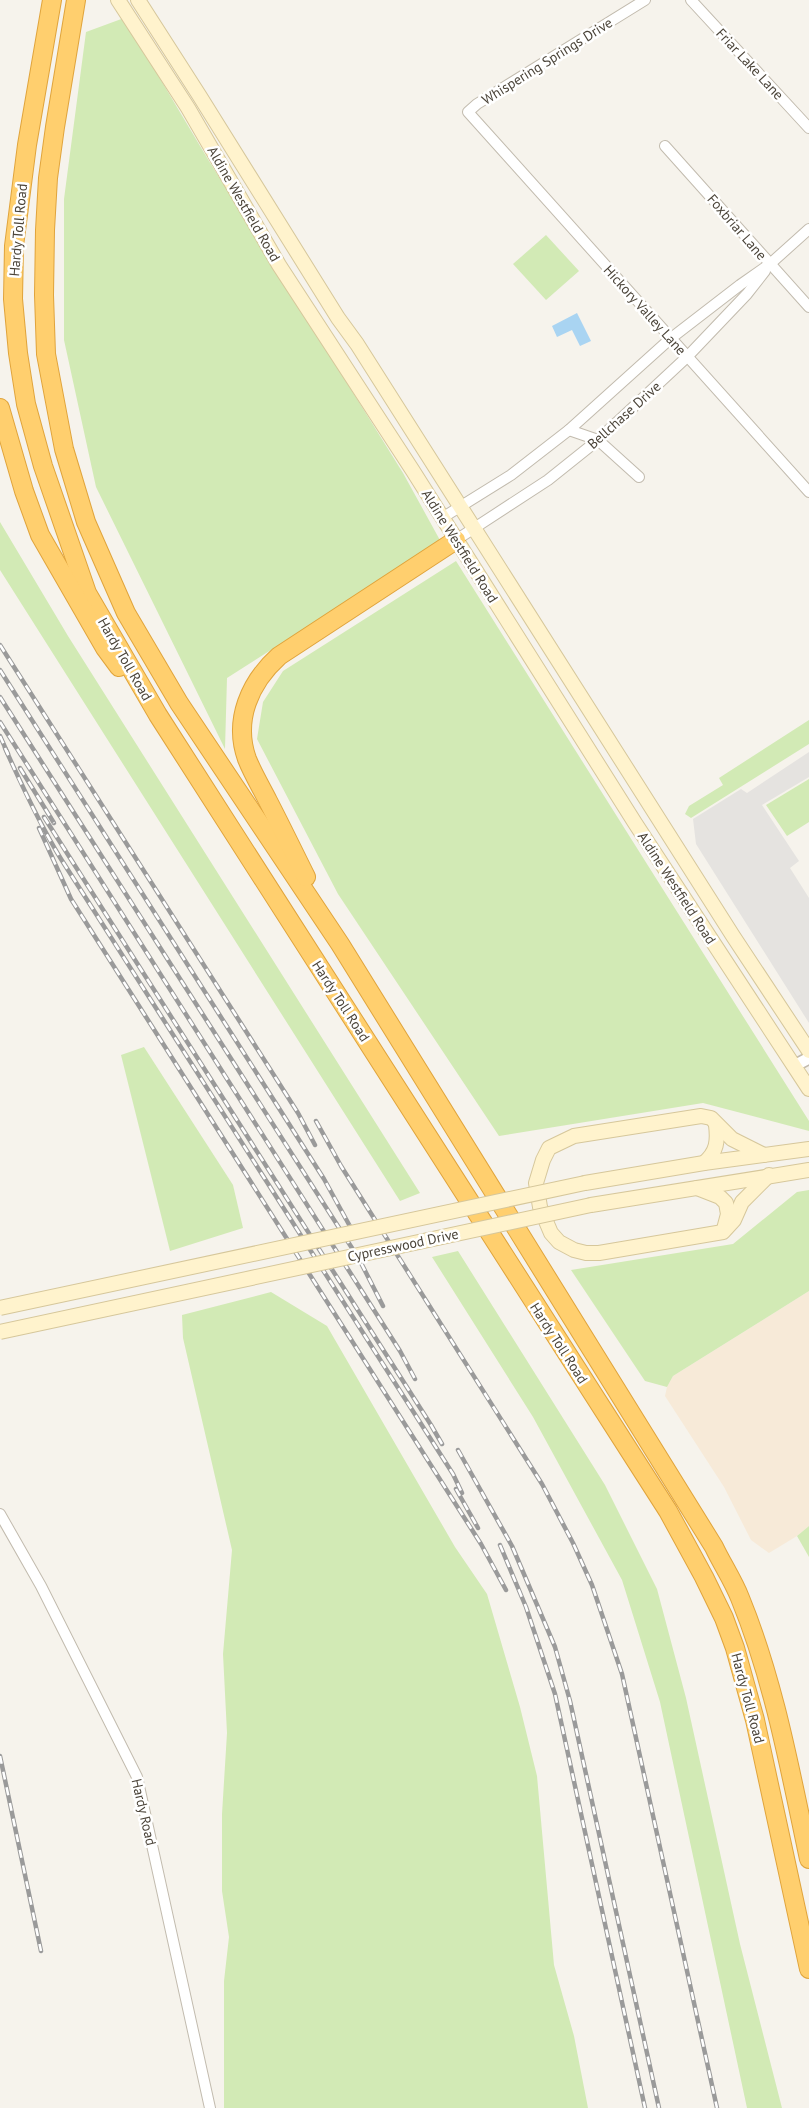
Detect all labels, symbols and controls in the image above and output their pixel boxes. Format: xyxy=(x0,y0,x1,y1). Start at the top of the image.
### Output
street label: Whispering Springs Drive xyxy=(478,13,616,109)
street label: Friar Lake Lane xyxy=(712,25,788,103)
street label: Aldine Westfield Road xyxy=(204,143,284,265)
street label: Hardy Toll Road xyxy=(5,183,31,277)
street label: Foxbriar Lane xyxy=(703,190,771,264)
street label: Hickory Valley Lane xyxy=(600,261,690,359)
street label: Bellchase Drive xyxy=(584,377,664,453)
street label: Aldine Westfield Road xyxy=(418,486,502,606)
street label: Hardy Toll Road xyxy=(94,614,156,704)
street label: Aldine Westfield Road xyxy=(634,828,720,948)
street label: Hardy Toll Road xyxy=(308,957,374,1045)
street label: Cypresswood Drive xyxy=(346,1224,460,1266)
street label: Hardy Toll Road xyxy=(526,1299,592,1387)
street label: Hardy Toll Road xyxy=(727,1651,769,1745)
street label: Hardy Road xyxy=(128,1777,160,1847)

